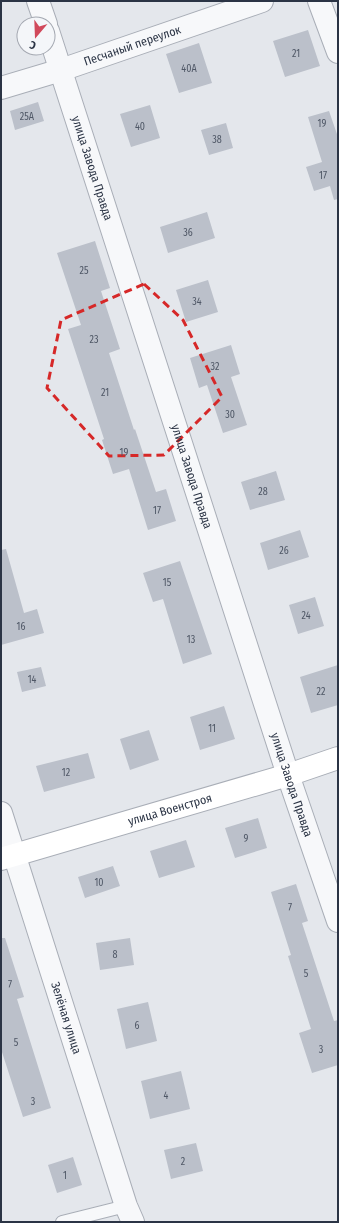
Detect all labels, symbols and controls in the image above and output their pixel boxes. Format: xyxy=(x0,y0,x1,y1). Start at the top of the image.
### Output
north arrow xyxy=(16,16,56,56)
street label: Песчаный переулок xyxy=(82,22,183,69)
text: С xyxy=(28,38,38,52)
house number: 21 xyxy=(292,48,300,60)
house number: 40А xyxy=(181,63,197,75)
house number: 25А xyxy=(20,111,35,123)
street label: улица Завода Правда xyxy=(69,114,116,222)
house number: 19 xyxy=(318,118,327,130)
house number: 40 xyxy=(135,121,145,133)
house number: 38 xyxy=(212,134,222,146)
house number: 17 xyxy=(319,170,327,182)
house number: 36 xyxy=(183,227,193,239)
house number: 25 xyxy=(80,265,89,277)
house number: 34 xyxy=(192,296,202,308)
house number: 23 xyxy=(90,334,99,346)
house number: 32 xyxy=(211,361,220,373)
house number: 21 xyxy=(101,387,109,399)
house number: 30 xyxy=(225,409,235,421)
street label: улица Завода Правда xyxy=(168,422,215,530)
house number: 19 xyxy=(120,447,129,459)
house number: 28 xyxy=(258,486,268,498)
house number: 17 xyxy=(153,505,161,517)
house number: 26 xyxy=(279,545,289,557)
house number: 15 xyxy=(163,577,172,589)
house number: 24 xyxy=(301,610,311,622)
house number: 16 xyxy=(17,621,25,633)
house number: 13 xyxy=(187,634,196,646)
house number: 14 xyxy=(28,674,37,686)
house number: 22 xyxy=(317,686,326,698)
house number: 11 xyxy=(208,723,216,735)
street label: улица Завода Правда xyxy=(268,731,316,839)
house number: 12 xyxy=(62,767,71,779)
street label: улица Военстроя xyxy=(126,791,214,828)
house number: 9 xyxy=(244,833,249,845)
house number: 10 xyxy=(94,877,104,889)
house number: 7 xyxy=(288,902,292,914)
house number: 8 xyxy=(113,949,118,961)
house number: 5 xyxy=(304,968,309,980)
house number: 7 xyxy=(8,979,12,991)
street label: Зелёная улица xyxy=(48,980,84,1056)
house number: 6 xyxy=(135,1020,140,1032)
house number: 5 xyxy=(14,1037,19,1049)
house number: 3 xyxy=(319,1044,324,1056)
house number: 4 xyxy=(164,1090,169,1102)
house number: 3 xyxy=(31,1096,36,1108)
house number: 2 xyxy=(181,1156,186,1168)
house number: 1 xyxy=(63,1170,67,1182)

